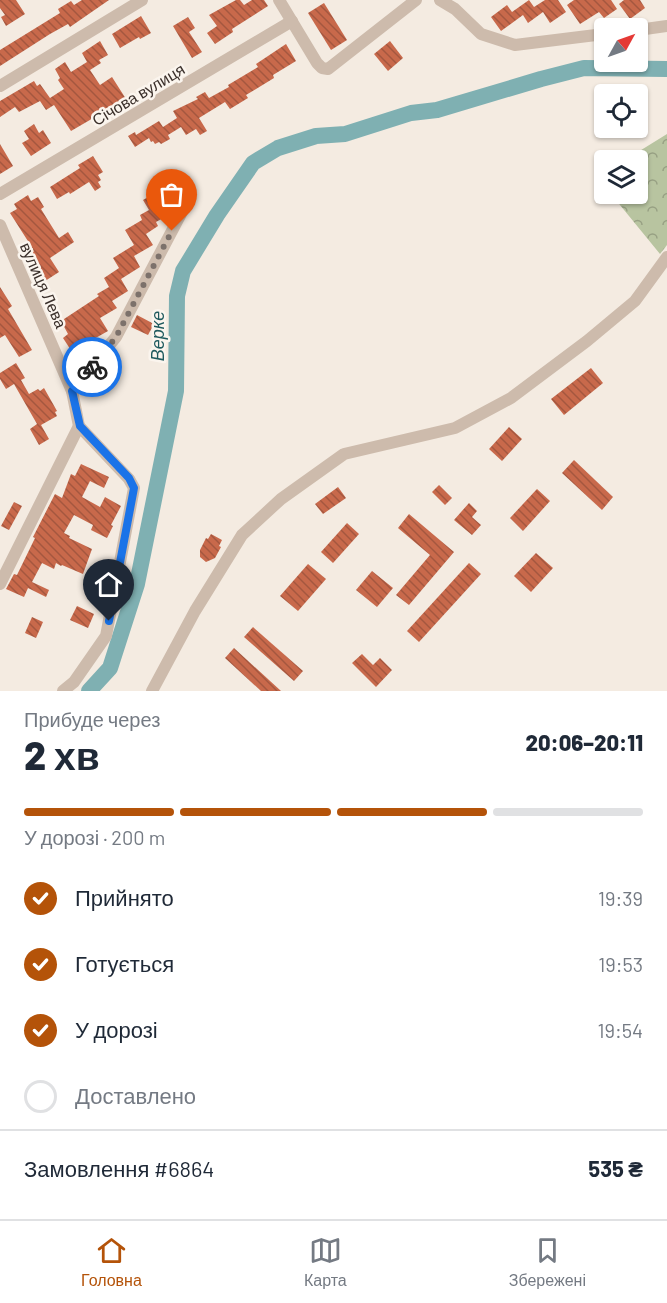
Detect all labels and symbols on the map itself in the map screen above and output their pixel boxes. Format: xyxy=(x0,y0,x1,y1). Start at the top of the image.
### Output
north arrow xyxy=(594,18,648,72)
street label: Січова вулиця xyxy=(88,59,188,129)
pin xyxy=(146,169,197,231)
street label: вулиця Лева xyxy=(17,239,71,331)
water label: Верке xyxy=(146,311,168,361)
courier xyxy=(62,337,122,397)
pin xyxy=(83,559,134,621)

